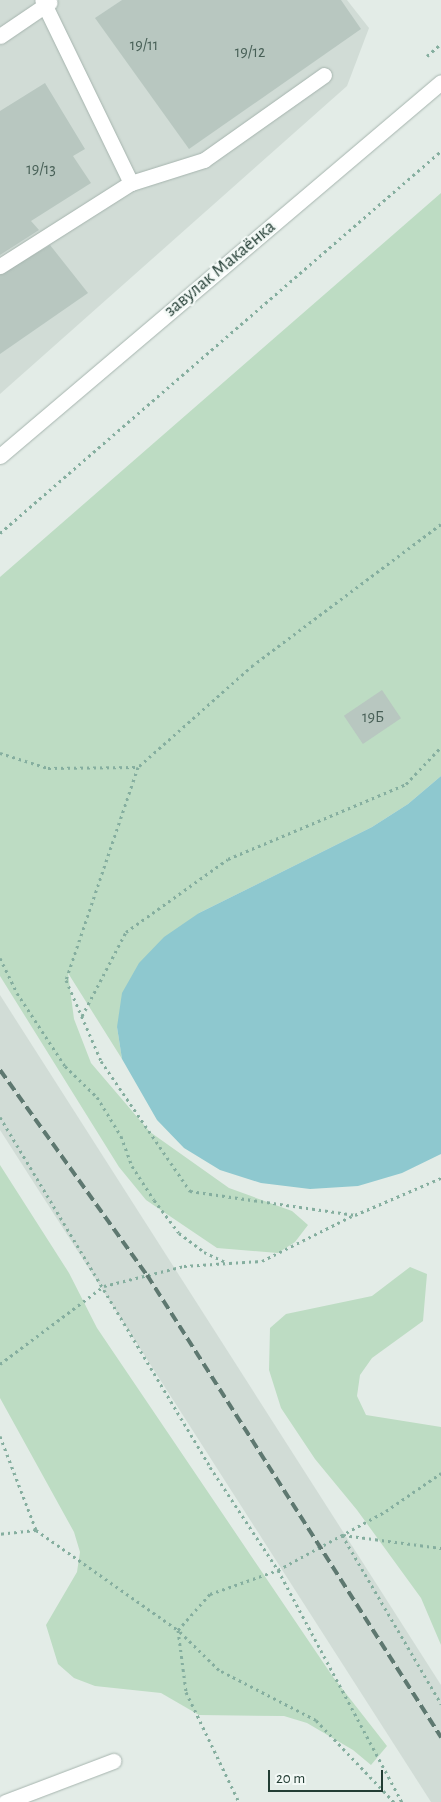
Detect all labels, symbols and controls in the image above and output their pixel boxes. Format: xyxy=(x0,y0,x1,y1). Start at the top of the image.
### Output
house number: 19/11 xyxy=(130,35,158,55)
house number: 19/12 xyxy=(235,42,265,62)
house number: 19/13 xyxy=(26,159,56,179)
street label: завулак Макаёнка xyxy=(160,216,280,322)
house number: 19Б xyxy=(362,707,384,727)
scale bar xyxy=(271,1760,386,1792)
text: 20 m xyxy=(276,1771,305,1786)

